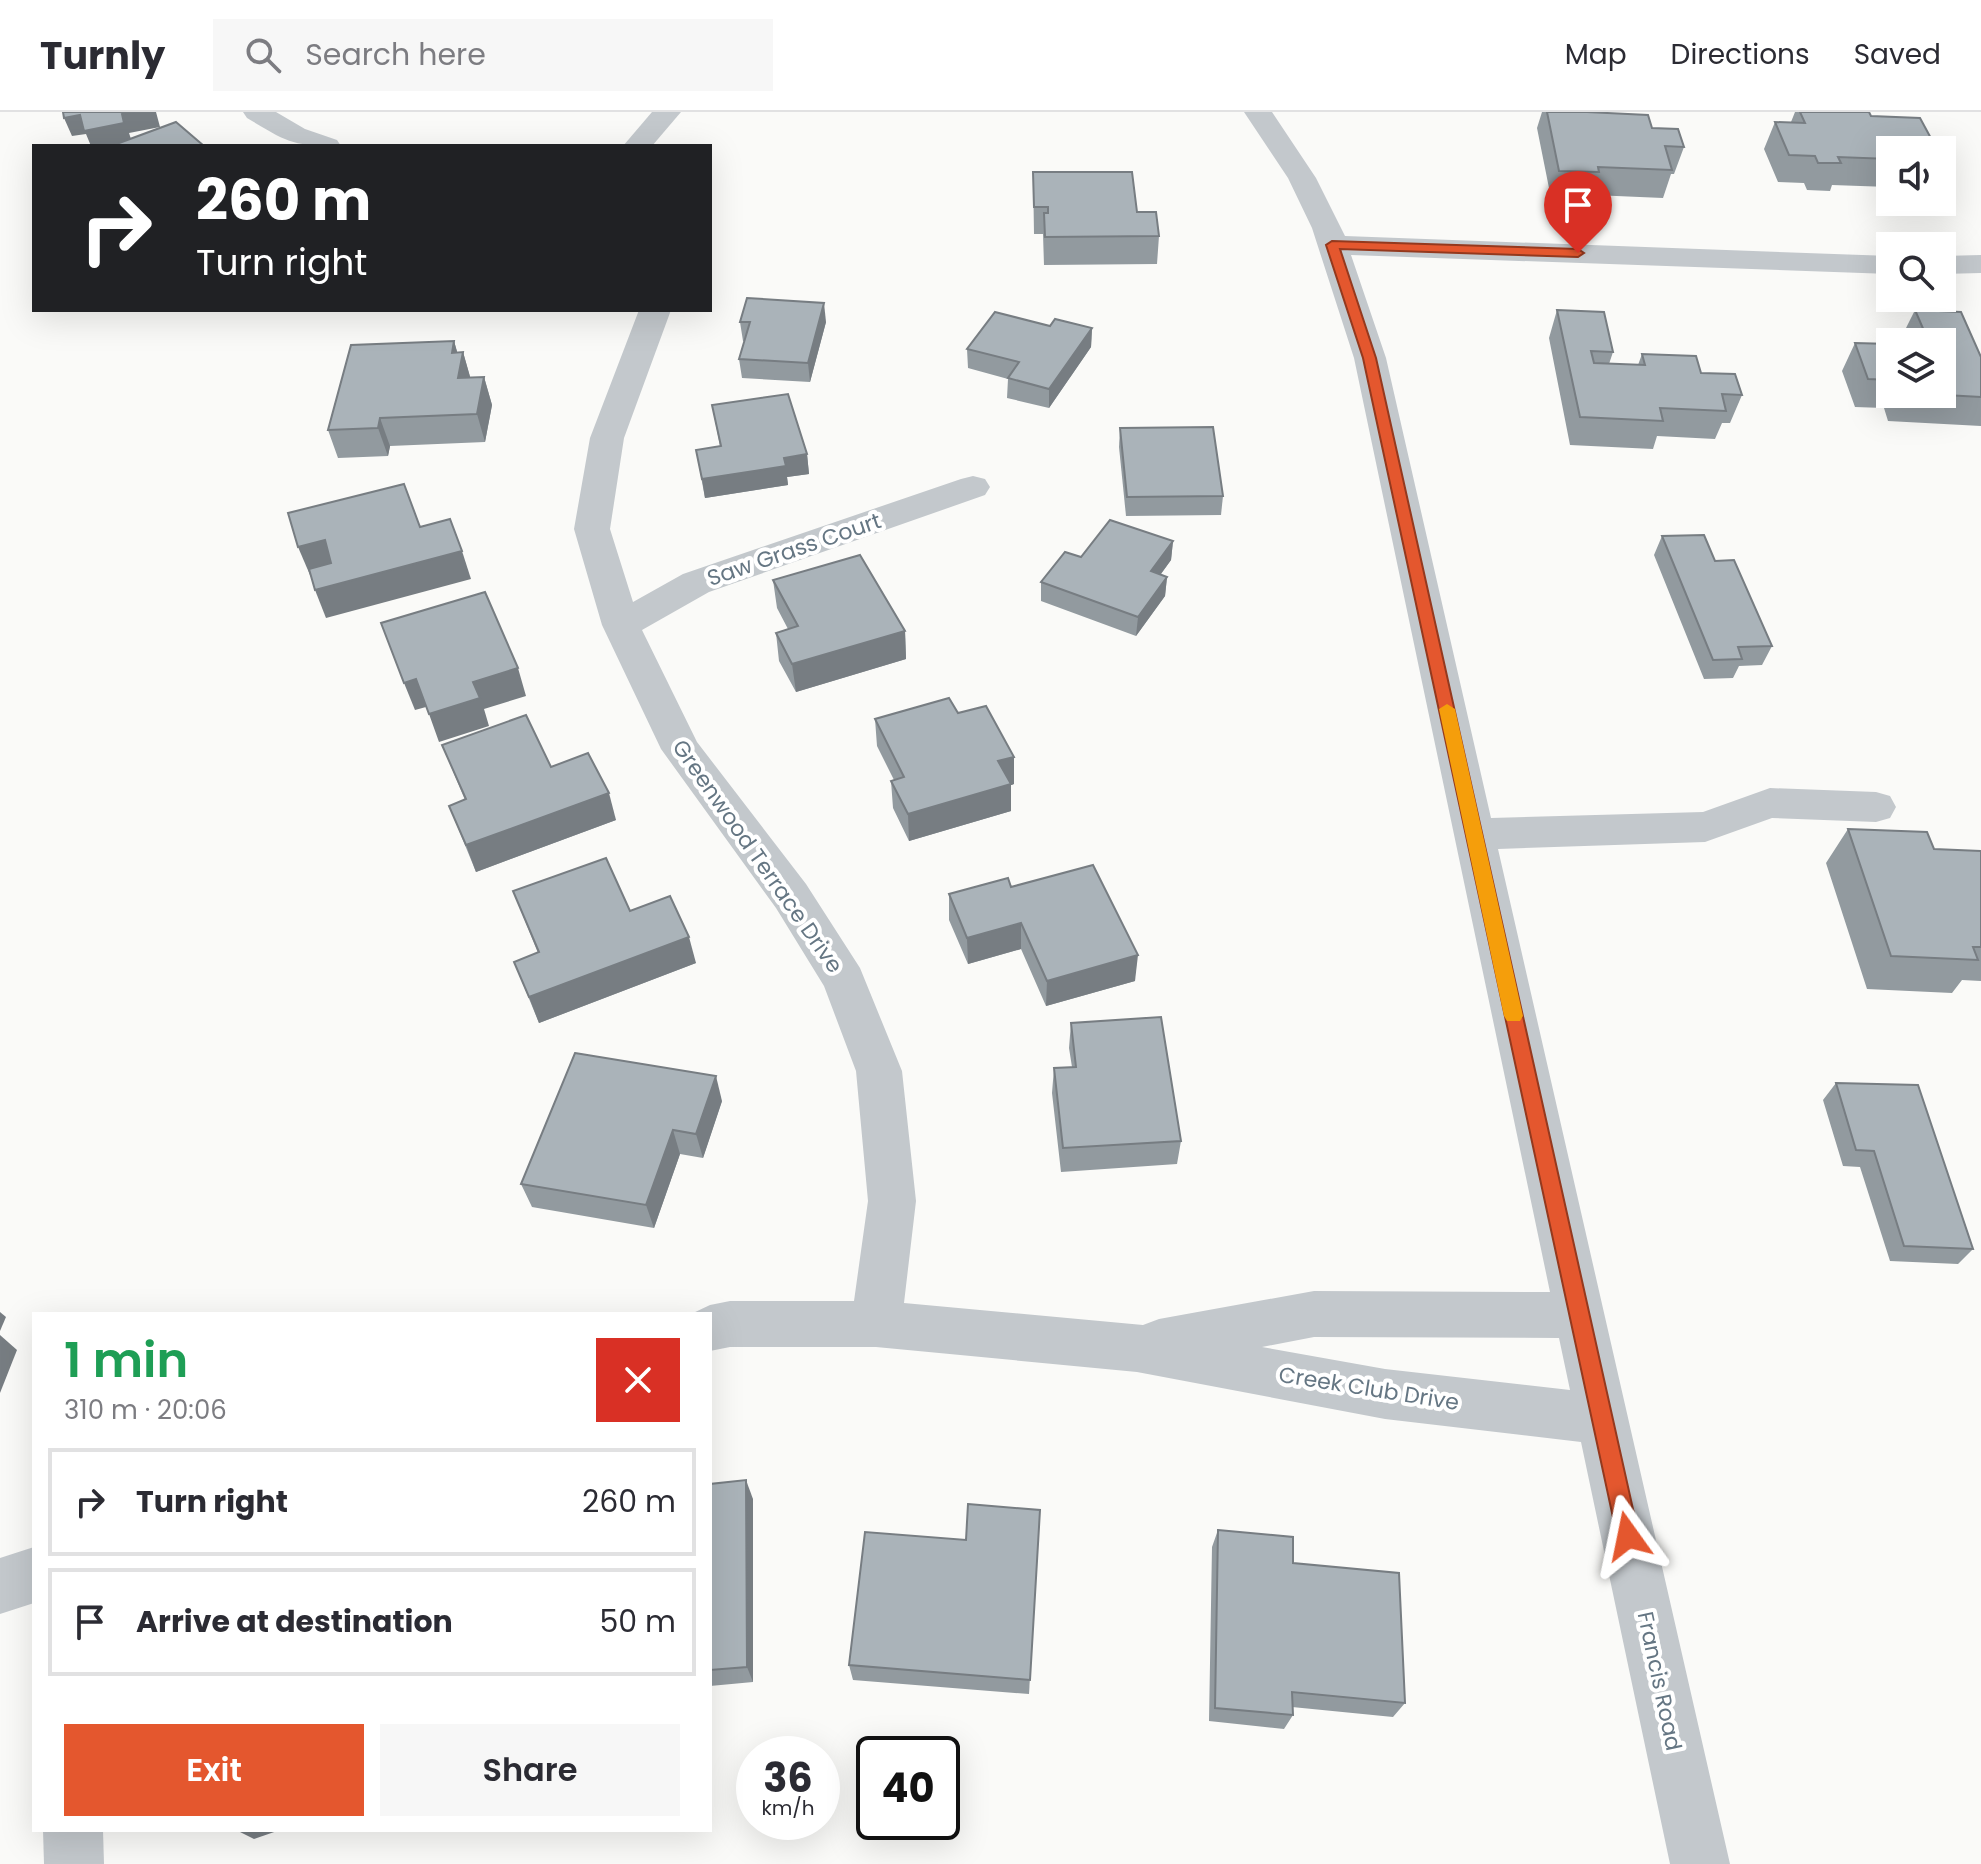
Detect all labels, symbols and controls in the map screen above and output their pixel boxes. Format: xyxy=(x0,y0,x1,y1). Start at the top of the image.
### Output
search box xyxy=(213,19,773,91)
text: Turnly xyxy=(40,29,165,82)
icon: search xyxy=(241,33,285,77)
text: Search here xyxy=(305,33,486,76)
text: Map xyxy=(1565,35,1627,74)
text: Directions xyxy=(1671,35,1810,74)
text: Saved xyxy=(1854,35,1941,74)
map controls xyxy=(1876,136,1956,408)
button: sound xyxy=(1876,136,1956,216)
text: 260 m xyxy=(196,161,371,240)
pin xyxy=(1544,171,1612,253)
icon: right xyxy=(64,176,168,280)
icon: arrive xyxy=(1556,183,1600,227)
button: search xyxy=(1876,232,1956,312)
text: Turn right xyxy=(196,237,367,288)
button: layers xyxy=(1876,328,1956,408)
street label: Saw Grass Court xyxy=(703,505,885,594)
street label: Greenwood Terrace Drive xyxy=(665,733,850,979)
text: 1 min xyxy=(64,1327,188,1394)
button: close xyxy=(596,1338,680,1422)
street label: Creek Club Drive xyxy=(1277,1359,1461,1418)
text: 310 m · 20:06 xyxy=(64,1392,227,1428)
icon: right xyxy=(68,1480,112,1524)
text: Turn right xyxy=(136,1480,288,1523)
text: 260 m xyxy=(582,1480,676,1523)
position arrow xyxy=(1586,1494,1670,1578)
icon: arrive xyxy=(68,1600,112,1644)
text: Arrive at destination xyxy=(136,1600,453,1643)
text: 50 m xyxy=(599,1600,676,1643)
street label: Francis Road xyxy=(1630,1609,1689,1754)
button: Exit xyxy=(64,1724,364,1816)
button: Share xyxy=(380,1724,680,1816)
speed limit sign: 40 xyxy=(856,1736,960,1840)
text: 36 xyxy=(763,1750,813,1806)
text: km/h xyxy=(761,1794,815,1822)

